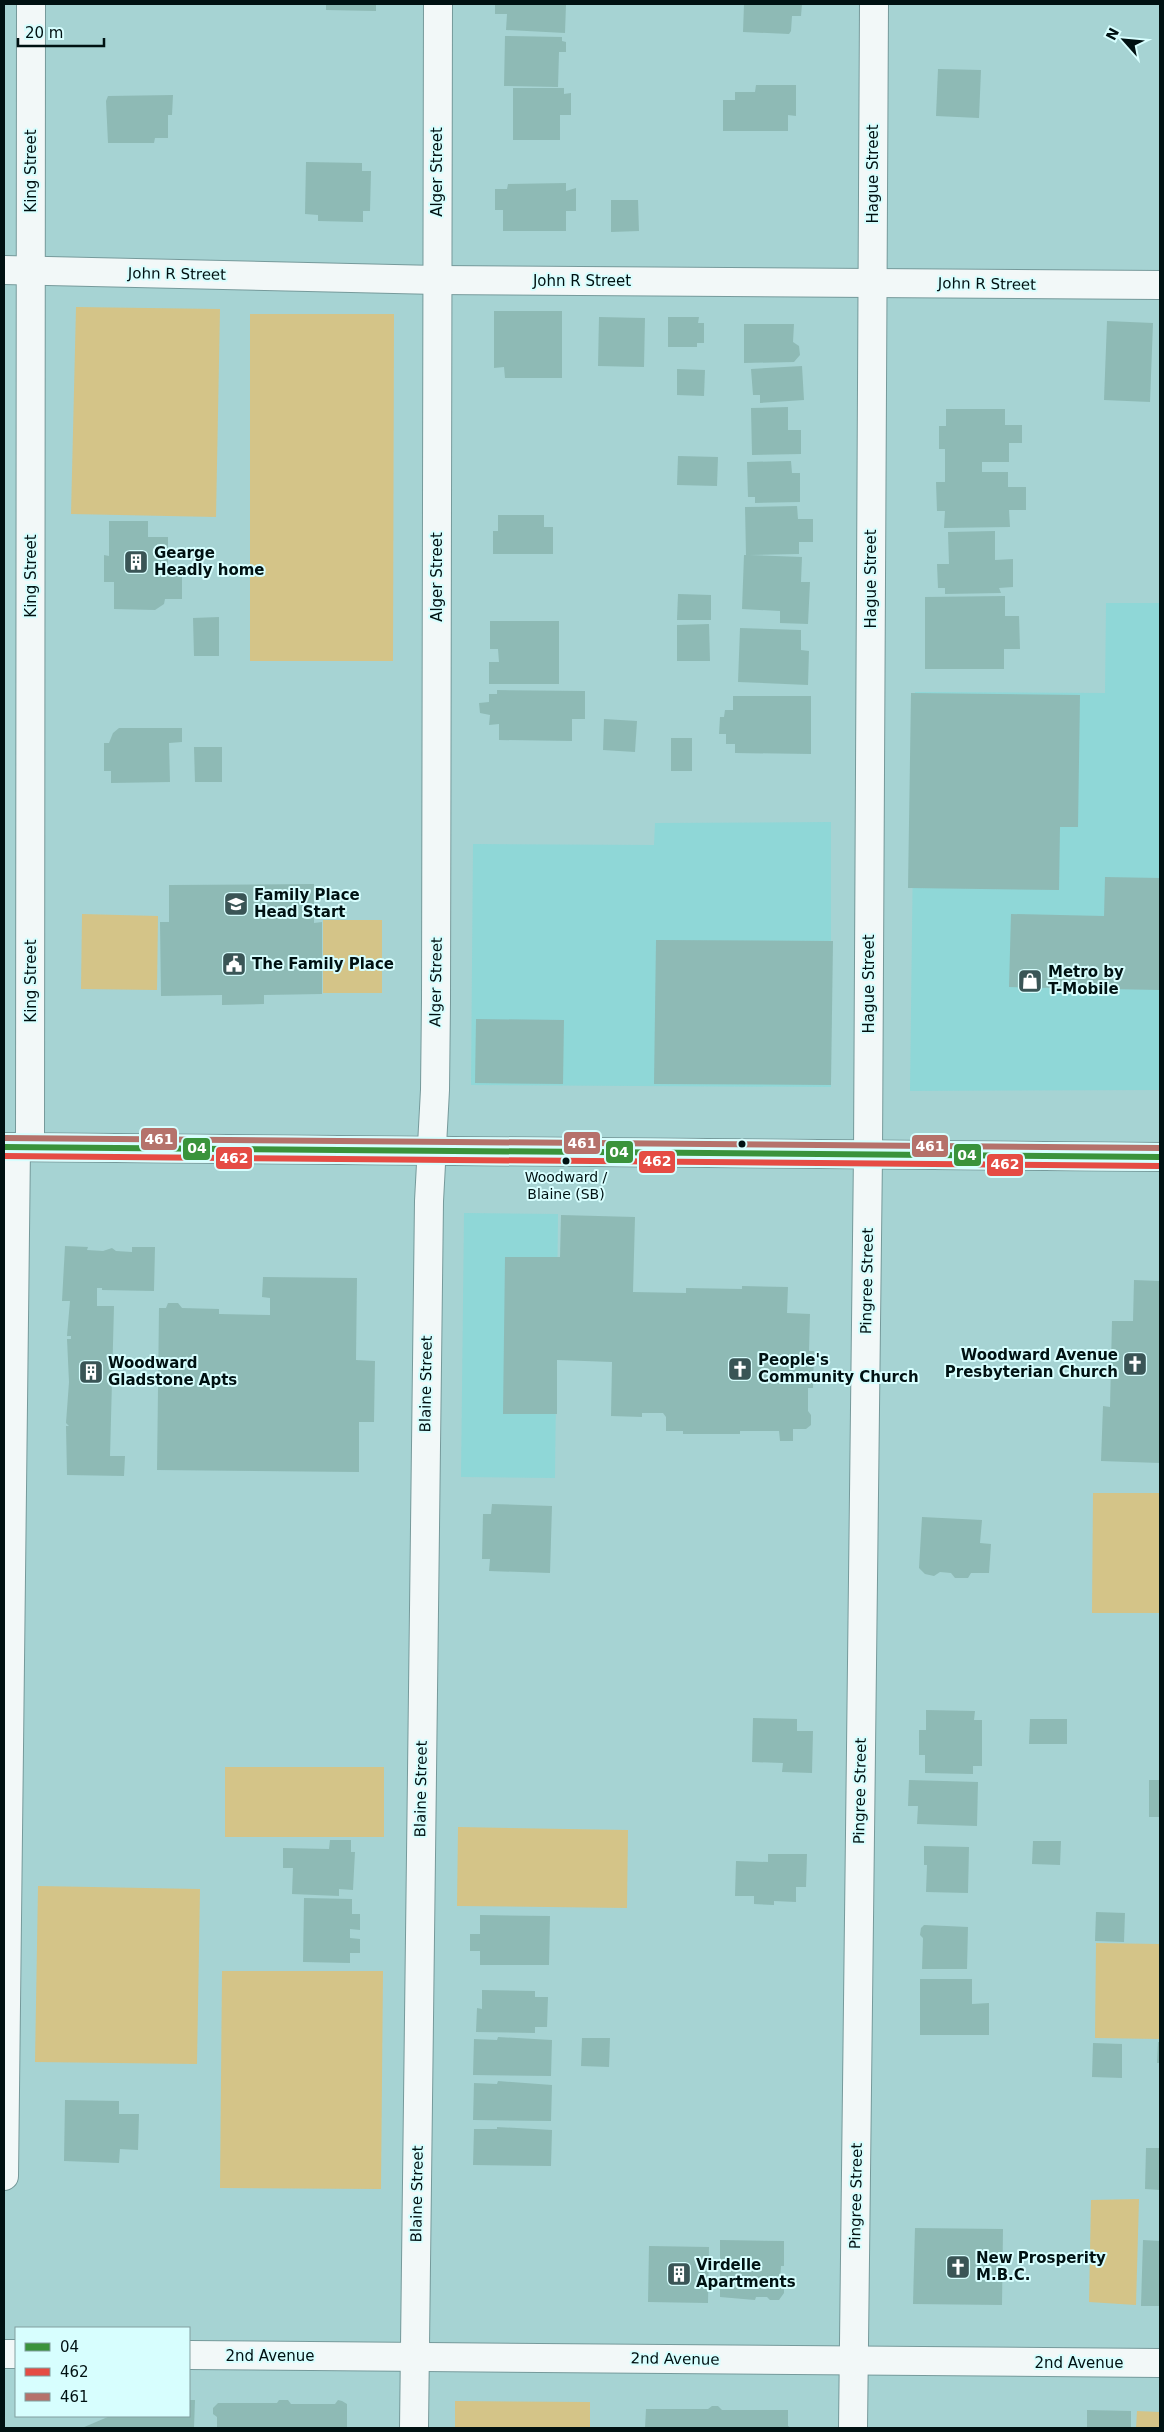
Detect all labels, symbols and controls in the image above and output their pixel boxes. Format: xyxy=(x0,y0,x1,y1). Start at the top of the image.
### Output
scale bar xyxy=(18,15,104,47)
north arrow xyxy=(1099,15,1149,65)
text: 20 m xyxy=(25,24,63,42)
text: N xyxy=(1103,25,1122,43)
street label: Hague Street xyxy=(864,124,882,224)
street label: Alger Street xyxy=(428,127,446,217)
street label: King Street xyxy=(22,129,40,213)
street label: John R Street xyxy=(127,264,226,284)
street label: John R Street xyxy=(532,272,631,290)
street label: John R Street xyxy=(937,274,1036,294)
street label: Hague Street xyxy=(862,529,880,629)
street label: Alger Street xyxy=(428,532,446,622)
street label: King Street xyxy=(22,534,40,618)
place label: Gearge Headly home xyxy=(154,544,265,579)
building icon: Gearge Headly home xyxy=(123,549,149,575)
place label: Family Place Head Start xyxy=(254,886,360,921)
school or university icon: Family Place Head Start xyxy=(223,891,249,917)
street label: Hague Street xyxy=(860,934,878,1034)
street label: Alger Street xyxy=(426,937,446,1027)
street label: King Street xyxy=(22,939,40,1023)
public building icon: The Family Place xyxy=(221,951,247,977)
place label: The Family Place xyxy=(252,955,394,973)
place label: Metro by T-Mobile xyxy=(1048,963,1124,998)
shop icon: Metro by T-Mobile xyxy=(1017,968,1043,994)
line badge: 461 xyxy=(140,1127,178,1151)
text: 461 xyxy=(144,1131,174,1147)
line badge: 461 xyxy=(563,1131,601,1155)
line badge: 461 xyxy=(911,1134,949,1158)
text: 461 xyxy=(567,1135,597,1151)
line badge: 04 xyxy=(182,1137,211,1161)
text: 461 xyxy=(915,1138,945,1154)
unlabelled marker xyxy=(737,1139,747,1149)
text: 04 xyxy=(187,1140,207,1156)
line badge: 04 xyxy=(605,1140,634,1164)
line badge: 04 xyxy=(953,1143,982,1167)
text: 04 xyxy=(609,1144,629,1160)
line badge: 462 xyxy=(215,1146,253,1170)
text: 04 xyxy=(957,1147,977,1163)
text: 462 xyxy=(219,1150,249,1166)
line badge: 462 xyxy=(638,1150,676,1174)
text: 462 xyxy=(642,1153,672,1169)
line badge: 462 xyxy=(986,1153,1024,1177)
marker: Woodward / Blaine (SB) xyxy=(561,1156,571,1166)
text: 462 xyxy=(990,1156,1020,1172)
place label: Woodward / Blaine (SB) xyxy=(525,1169,608,1202)
street label: Pingree Street xyxy=(857,1227,877,1334)
street label: Blaine Street xyxy=(416,1335,436,1433)
place label: Woodward Avenue Presbyterian Church xyxy=(945,1346,1118,1381)
place label: People's Community Church xyxy=(758,1351,919,1386)
church icon: Woodward Avenue Presbyterian Church xyxy=(1122,1351,1148,1377)
place label: Woodward Gladstone Apts xyxy=(108,1354,237,1389)
church icon: People's Community Church xyxy=(727,1356,753,1382)
building icon: Woodward Gladstone Apts xyxy=(78,1359,104,1385)
street label: Pingree Street xyxy=(850,1737,870,1844)
street label: Blaine Street xyxy=(411,1740,431,1838)
street label: Pingree Street xyxy=(846,2142,866,2249)
street label: Blaine Street xyxy=(407,2145,427,2243)
place label: New Prosperity M.B.C. xyxy=(976,2249,1106,2284)
church icon: New Prosperity M.B.C. xyxy=(945,2254,971,2280)
place label: Virdelle Apartments xyxy=(696,2256,796,2291)
building icon: Virdelle Apartments xyxy=(666,2261,692,2287)
legend xyxy=(15,2327,190,2417)
text: 04 xyxy=(60,2338,79,2356)
street label: 2nd Avenue xyxy=(225,2347,315,2365)
street label: 2nd Avenue xyxy=(630,2349,720,2369)
street label: 2nd Avenue xyxy=(1034,2354,1124,2372)
text: 462 xyxy=(60,2363,89,2381)
text: 461 xyxy=(60,2388,89,2406)

